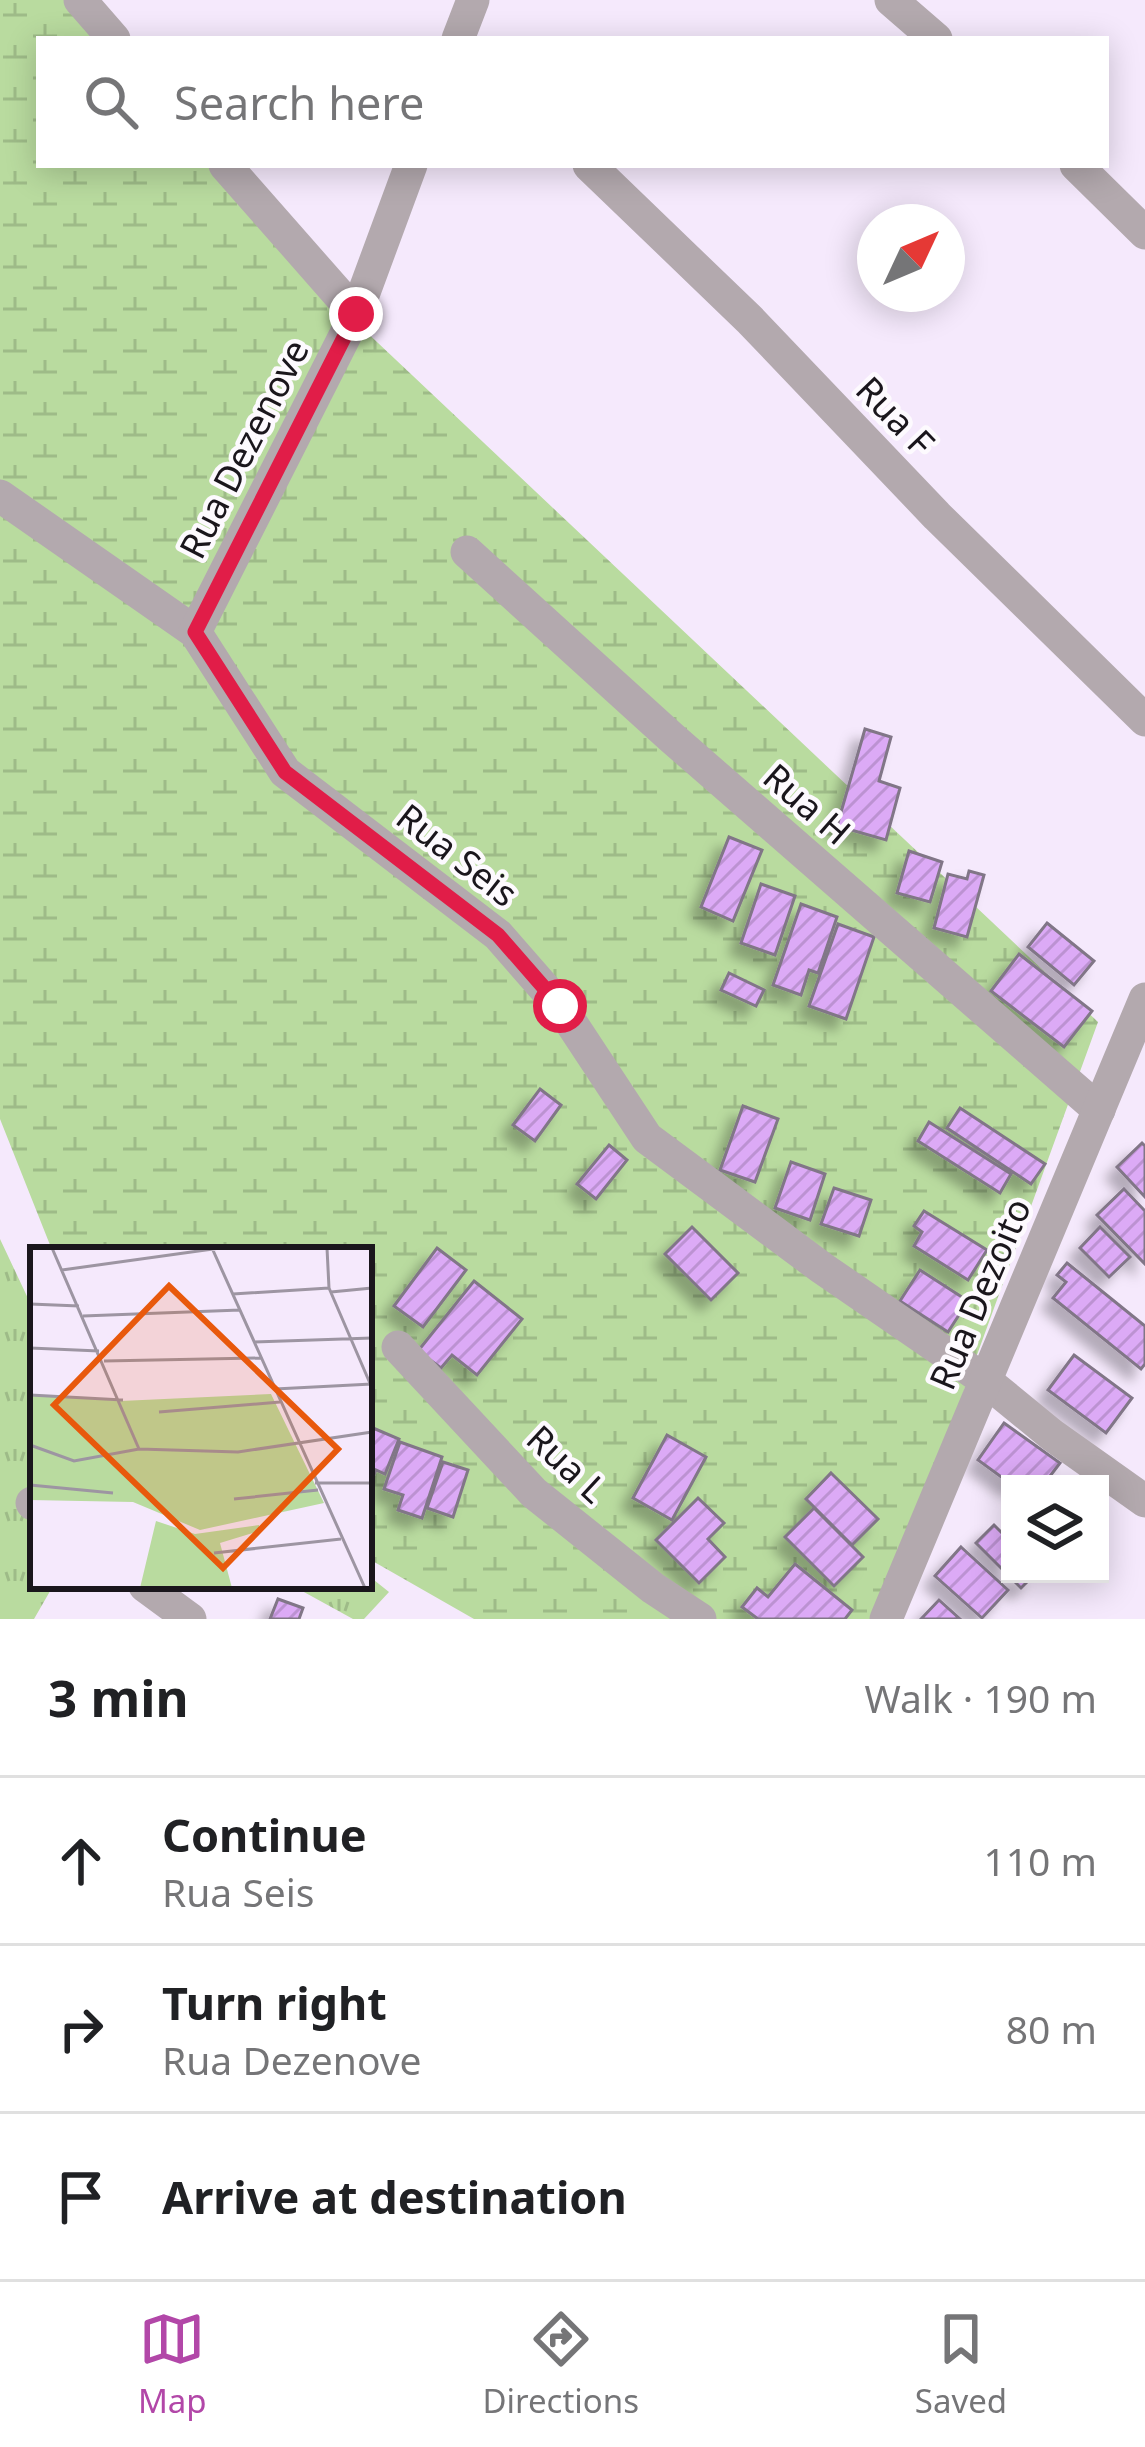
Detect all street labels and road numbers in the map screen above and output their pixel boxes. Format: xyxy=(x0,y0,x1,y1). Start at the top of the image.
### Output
street label: Rua Dezenove xyxy=(167,331,320,567)
street label: Rua F xyxy=(845,365,945,466)
street label: Rua H xyxy=(753,752,861,855)
street label: Rua Seis xyxy=(387,792,528,917)
street label: Rua Dezoito xyxy=(917,1191,1042,1397)
street label: Rua L xyxy=(517,1414,618,1513)

